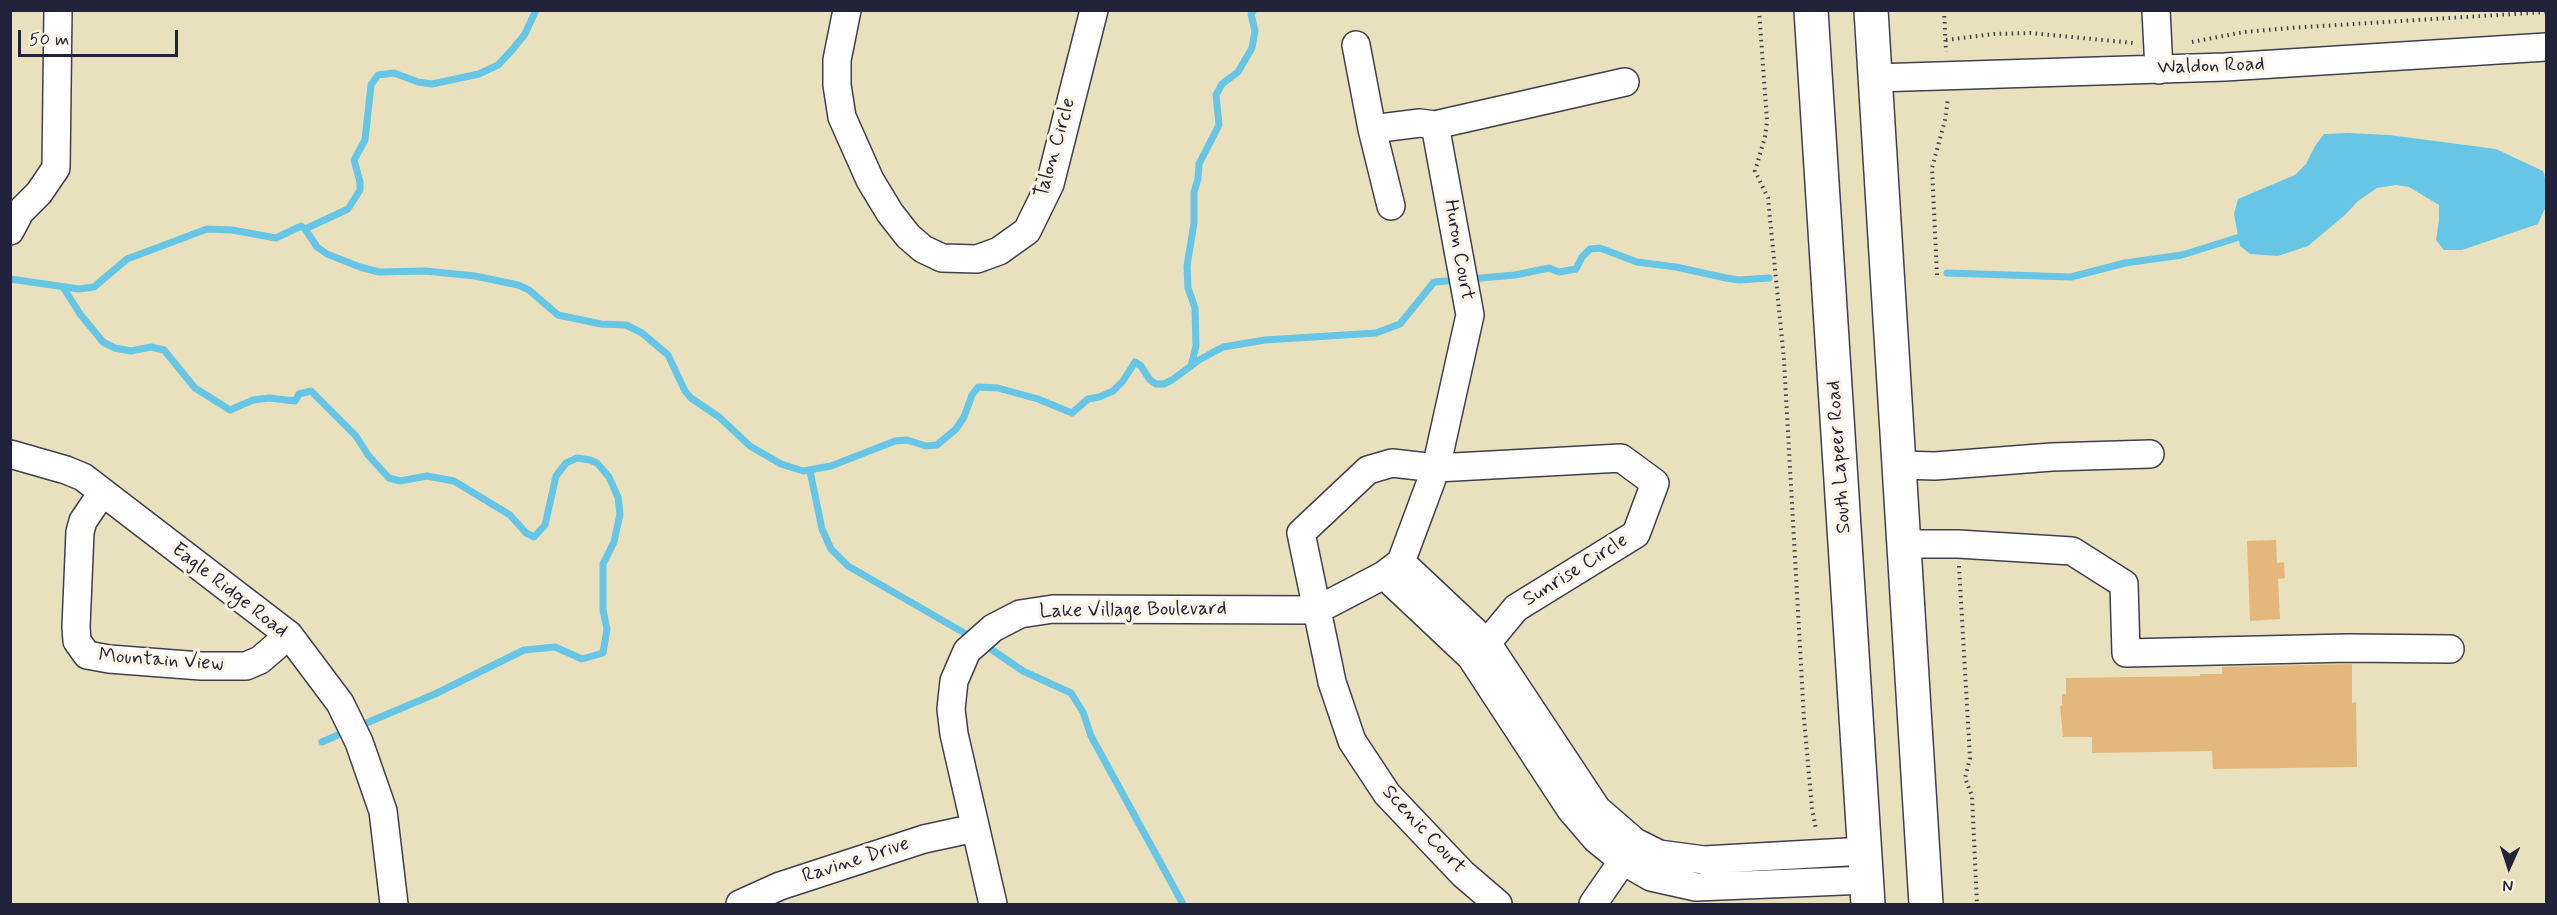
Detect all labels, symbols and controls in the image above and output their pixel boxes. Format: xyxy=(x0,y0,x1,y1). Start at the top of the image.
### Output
scale bar xyxy=(21,18,182,56)
text: 50 m xyxy=(29,28,69,52)
street label: Waldon Road xyxy=(2157,53,2265,81)
street label: Talon Circle xyxy=(1030,95,1082,201)
street label: Huron Court xyxy=(1437,198,1479,302)
street label: South Lapeer Road xyxy=(1823,380,1857,534)
street label: Sunrise Circle xyxy=(1519,529,1633,613)
street label: Eagle Ridge Road xyxy=(166,538,292,644)
street label: Lake Village Boulevard xyxy=(1039,597,1227,625)
street label: Mountain View xyxy=(98,645,224,677)
street label: Scenic Court xyxy=(1376,781,1470,879)
street label: Ravine Drive xyxy=(800,832,912,890)
north arrow xyxy=(2479,837,2539,897)
text: N xyxy=(2502,875,2514,896)

